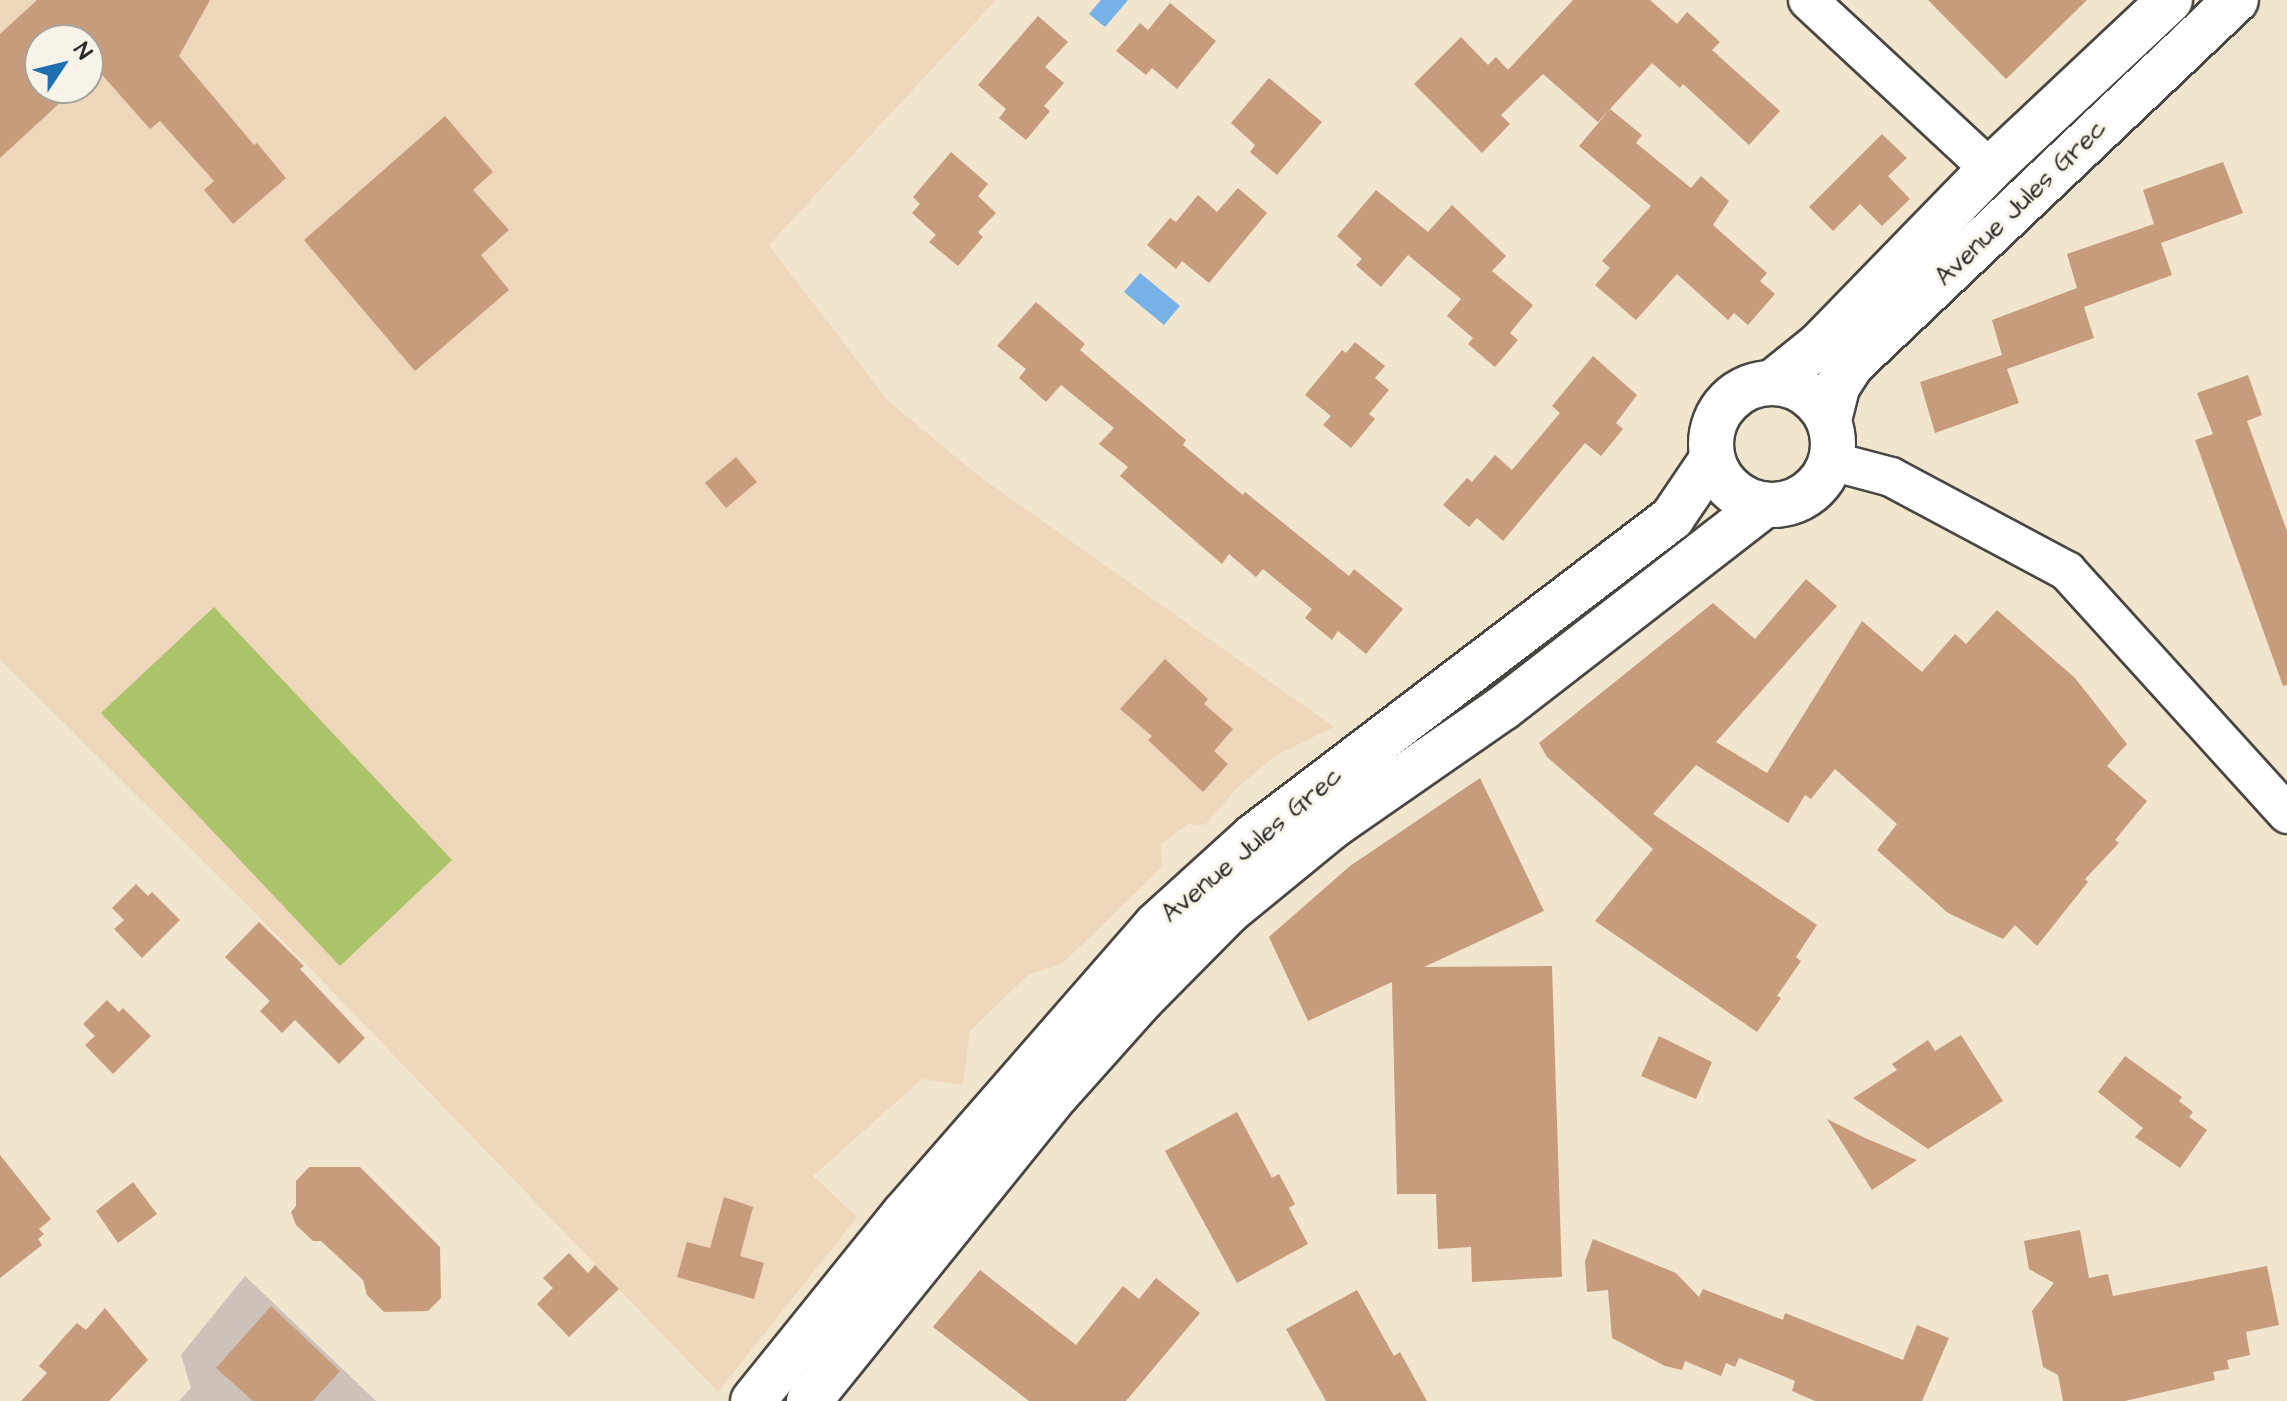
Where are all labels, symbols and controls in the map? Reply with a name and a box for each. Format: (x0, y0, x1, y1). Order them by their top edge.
north arrow (24, 24, 104, 104)
text: N (66, 37, 99, 66)
street label: Avenue Jules Grec (1929, 113, 2113, 293)
street label: Avenue Jules Grec (1155, 760, 1349, 930)

